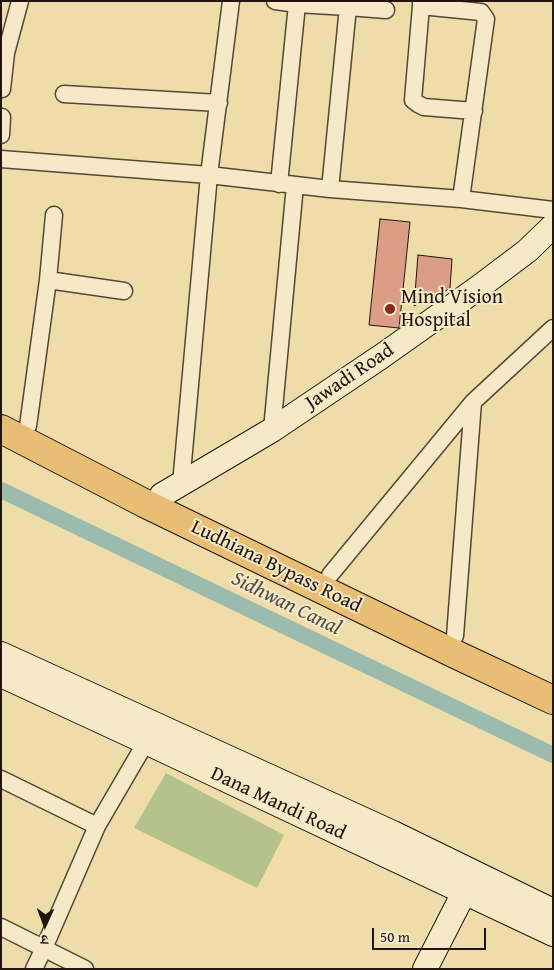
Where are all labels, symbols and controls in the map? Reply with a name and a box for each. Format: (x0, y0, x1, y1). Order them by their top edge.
place label: Mind Vision Hospital (401, 286, 503, 333)
marker: Mind Vision Hospital (383, 302, 397, 316)
street label: Jawadi Road (301, 339, 399, 415)
street label: Ludhiana Bypass Road (187, 515, 365, 619)
water label: Sidhwan Canal (227, 567, 345, 641)
street label: Dana Mandi Road (207, 762, 349, 846)
north arrow (20, 900, 70, 950)
scale bar (374, 918, 488, 950)
text: 50 m (380, 926, 410, 947)
text: उ (41, 930, 48, 950)

